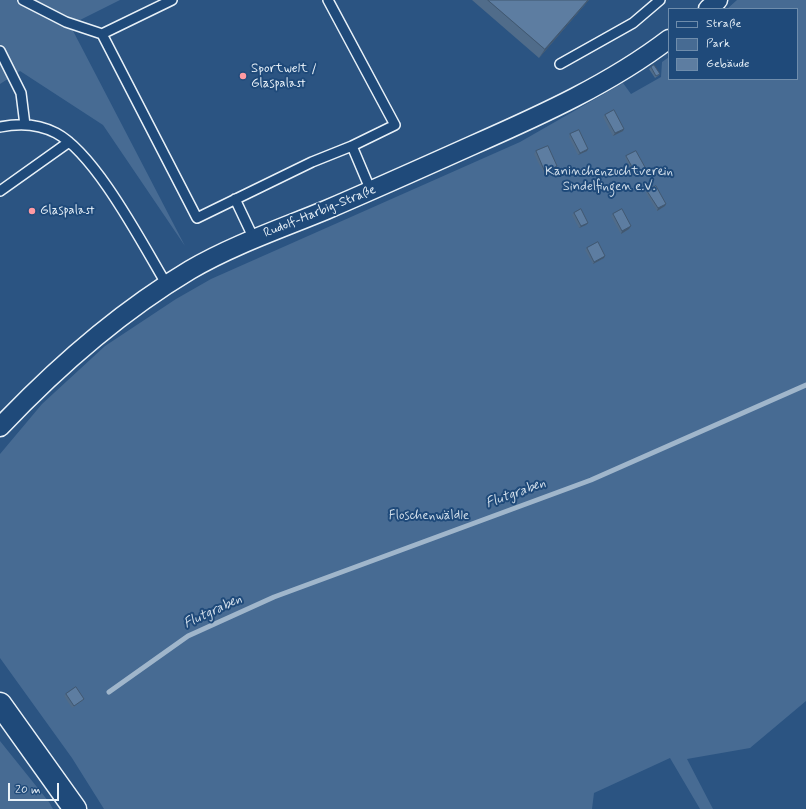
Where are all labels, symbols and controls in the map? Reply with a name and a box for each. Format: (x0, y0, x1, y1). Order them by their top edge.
legend (668, 8, 798, 80)
text: Straße (706, 16, 741, 32)
text: Park (706, 36, 730, 52)
text: Gebäude (706, 56, 749, 72)
place label: Sportwelt / Glaspalast (251, 61, 317, 92)
marker: Sportwelt / Glaspalast (238, 71, 248, 81)
park label: Kaninchenzuchtverein Sindelfingen e.V. (545, 164, 673, 195)
street label: Rudolf-Harbig-Straße (262, 182, 378, 242)
place label: Glaspalast (40, 203, 95, 219)
marker: Glaspalast (27, 206, 37, 216)
water label: Flutgraben (484, 475, 548, 513)
park label: Floschenwäldle (389, 508, 469, 524)
water label: Flutgraben (181, 591, 245, 633)
scale bar (10, 775, 61, 801)
text: 20 m (15, 782, 41, 798)

